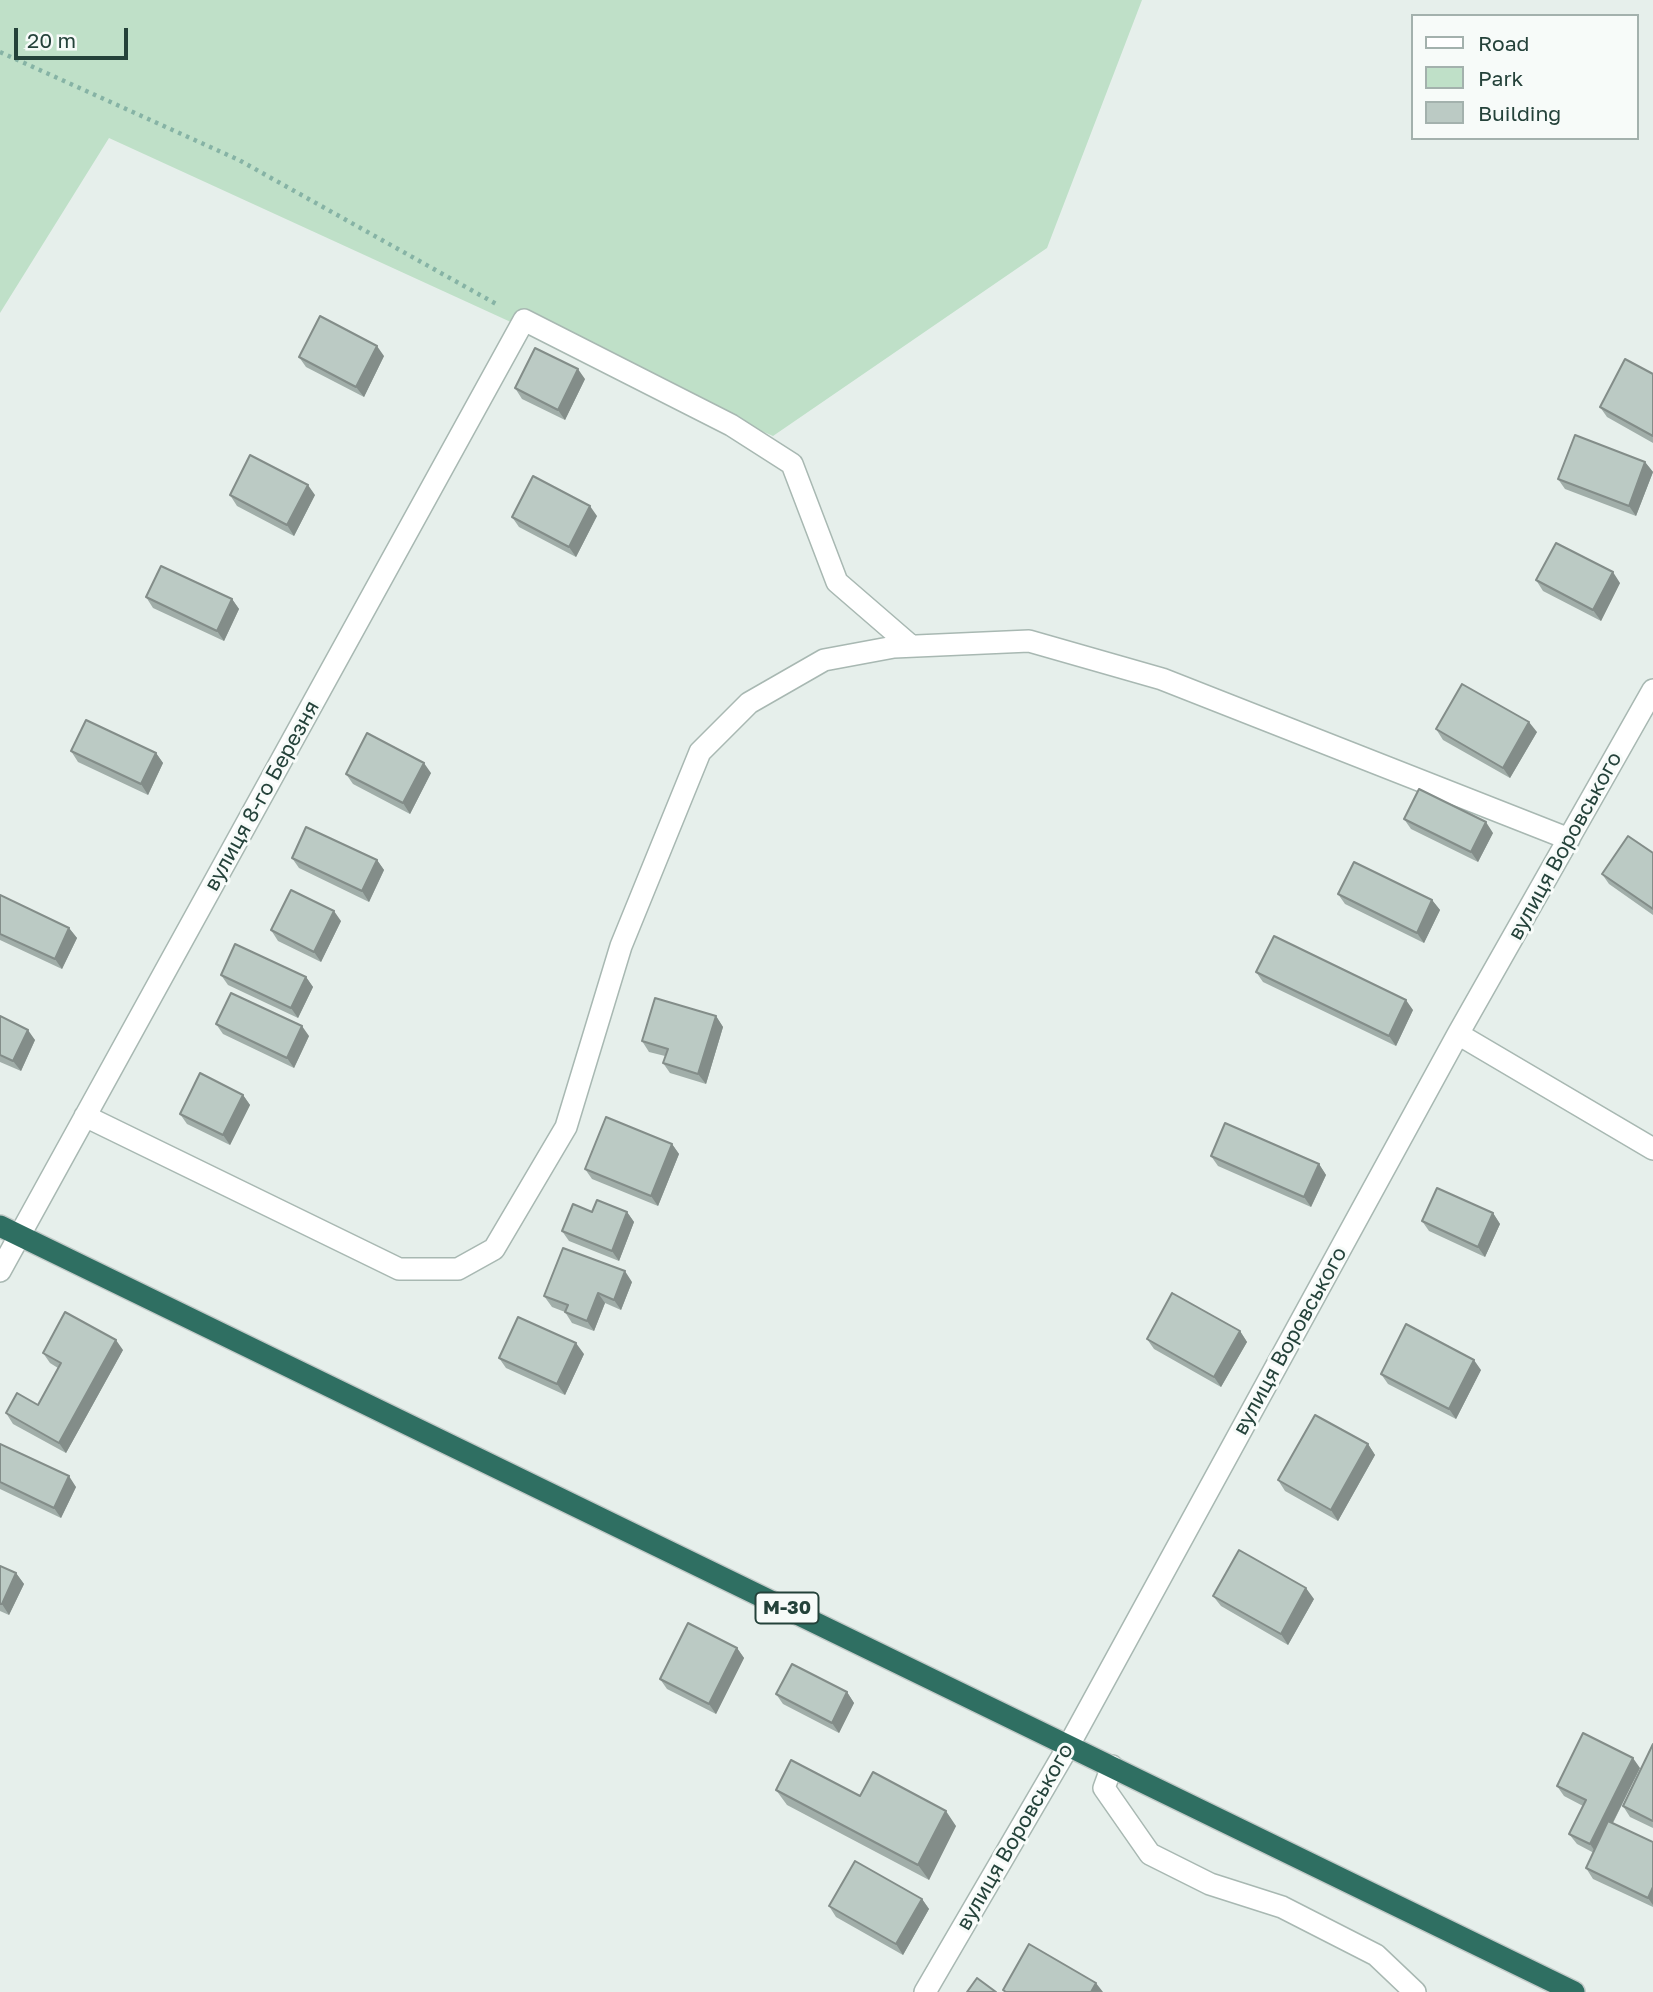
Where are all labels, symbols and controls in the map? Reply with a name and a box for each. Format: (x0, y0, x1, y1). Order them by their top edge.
scale bar (18, 14, 131, 58)
legend (1412, 14, 1639, 140)
text: 20 m (27, 27, 76, 53)
text: Road (1478, 30, 1529, 56)
text: Park (1478, 65, 1523, 91)
text: Building (1478, 100, 1561, 126)
street label: вулиця 8-го Березня (199, 697, 325, 895)
street label: вулиця Воровського (1503, 748, 1627, 944)
street label: вулиця Воровського (1228, 1243, 1352, 1439)
road number: М-30 (756, 1592, 818, 1624)
street label: вулиця Воровського (951, 1739, 1079, 1935)

